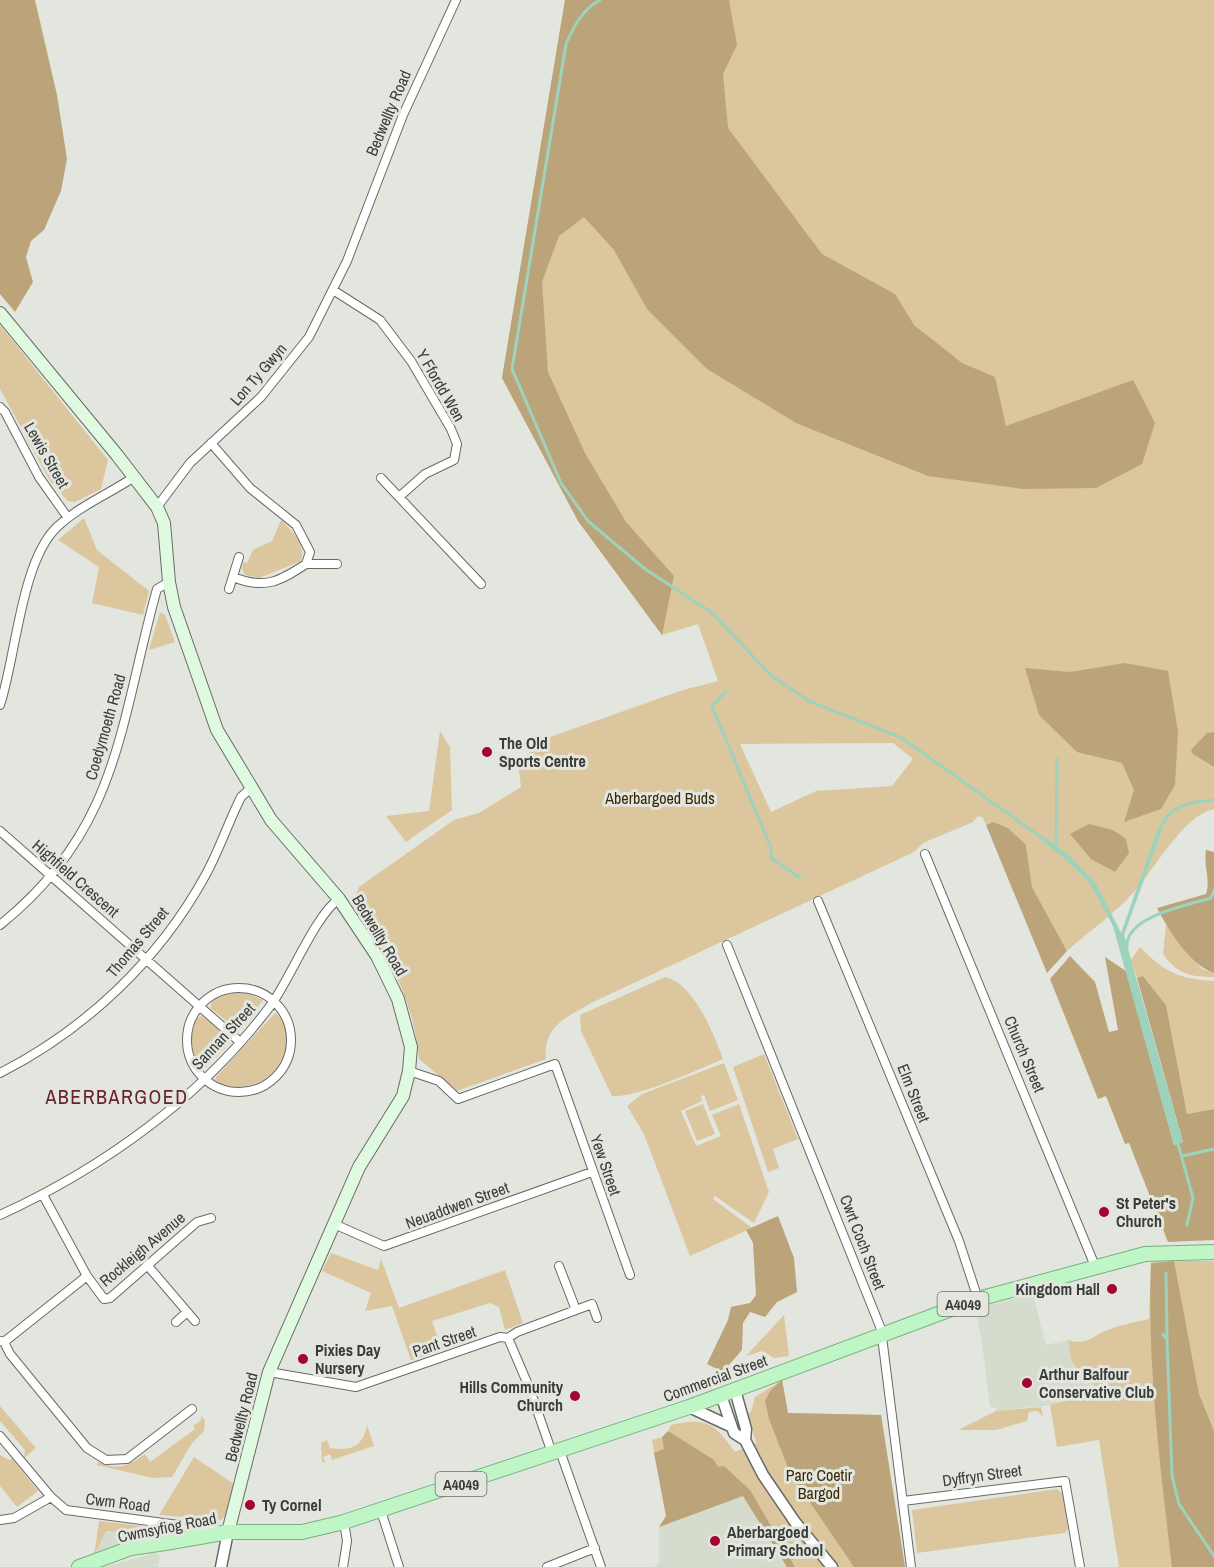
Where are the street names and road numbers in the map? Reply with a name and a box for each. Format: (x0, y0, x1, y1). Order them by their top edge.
street label: Bedwellty Road (360, 67, 416, 159)
street label: Lon Ty Gwyn (225, 338, 291, 410)
street label: Y Ffordd Wen (411, 345, 471, 425)
street label: Lewis Street (19, 418, 75, 492)
street label: Coedymoeth Road (79, 671, 131, 783)
street label: Highfield Crescent (28, 834, 124, 922)
street label: Bedwellty Road (347, 890, 413, 980)
street label: Thomas Street (101, 902, 173, 982)
street label: Sannan Street (186, 998, 260, 1074)
street label: Church Street (999, 1012, 1051, 1096)
street label: Elm Street (892, 1060, 936, 1126)
street label: Yew Street (585, 1132, 627, 1199)
street label: Neuaddwen Street (402, 1176, 512, 1234)
street label: Cwrt Coch Street (835, 1191, 891, 1293)
street label: Rockleigh Avenue (95, 1207, 189, 1291)
road number: A4049 (938, 1292, 988, 1316)
street label: Pant Street (409, 1320, 479, 1362)
street label: Commercial Street (660, 1349, 770, 1407)
street label: Bedwellty Road (219, 1370, 263, 1464)
street label: Dyffryn Street (941, 1458, 1023, 1491)
road number: A4049 (436, 1472, 486, 1496)
street label: Cwm Road (84, 1487, 152, 1517)
street label: Cwmsyfiog Road (116, 1507, 218, 1547)

